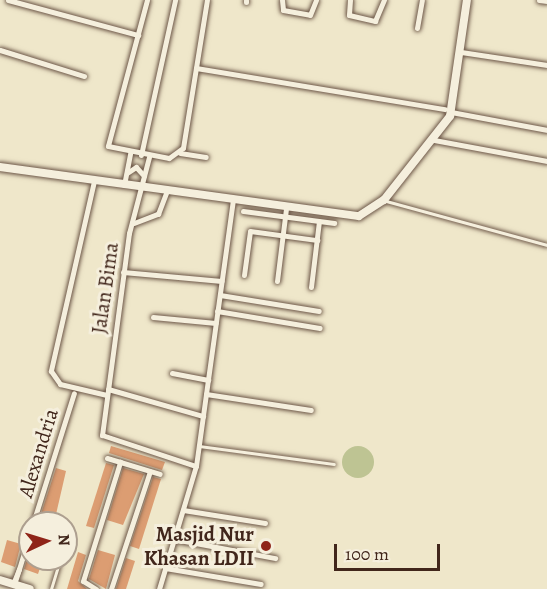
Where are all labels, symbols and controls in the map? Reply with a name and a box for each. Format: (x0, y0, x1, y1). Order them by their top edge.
street label: Jalan Bima (86, 241, 124, 335)
street label: Alexandria (13, 405, 63, 501)
north arrow (18, 511, 78, 571)
place label: Masjid Nur Khasan LDII (144, 521, 254, 571)
scale bar (337, 532, 444, 570)
text: N (53, 533, 75, 546)
marker: Masjid Nur Khasan LDII (259, 539, 273, 553)
text: 100 m (345, 542, 389, 566)

